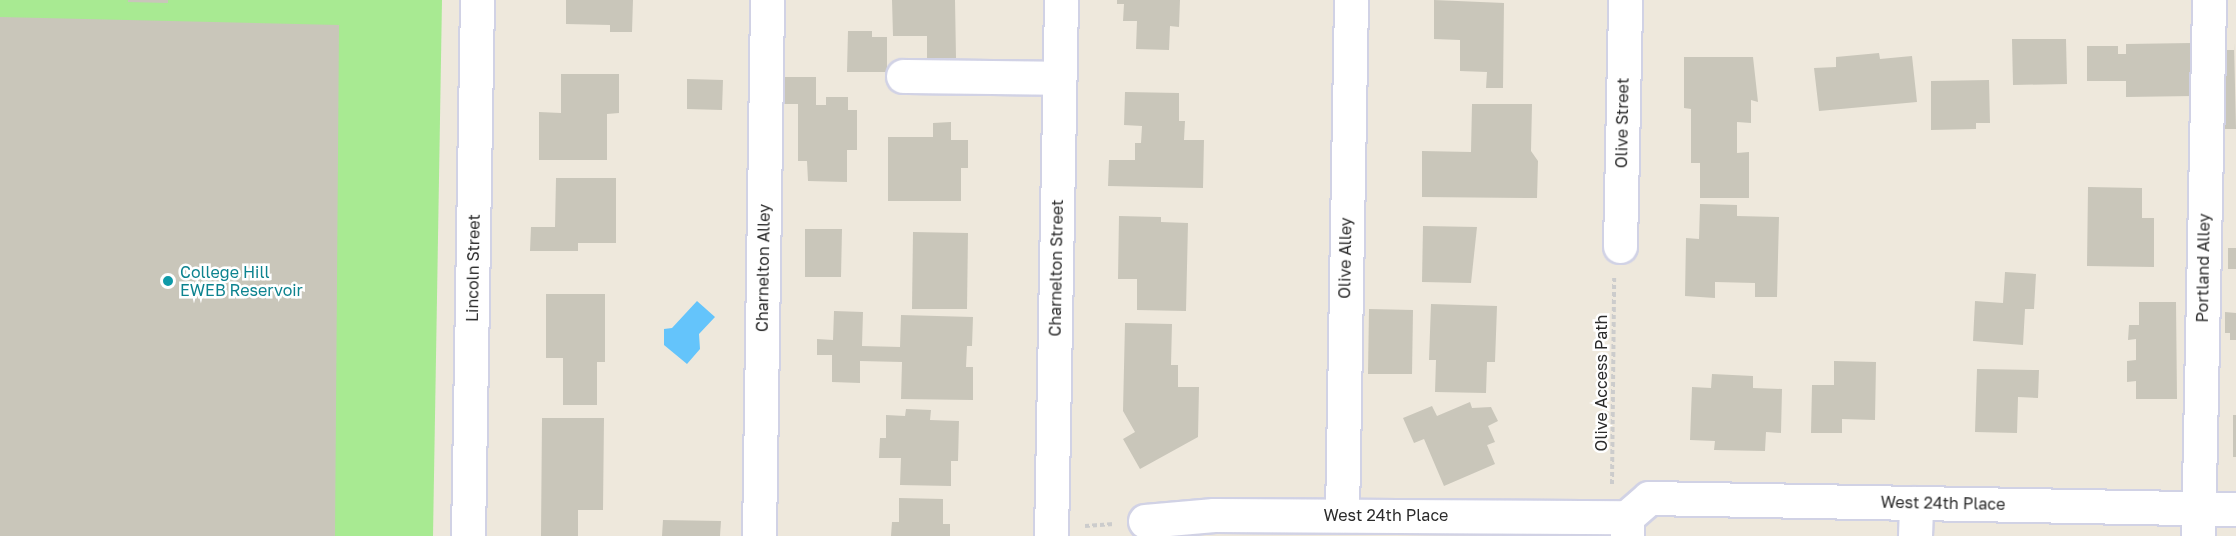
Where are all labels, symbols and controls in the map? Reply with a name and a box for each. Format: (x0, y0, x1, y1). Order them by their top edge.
street label: Olive Street (1612, 78, 1632, 168)
street label: Charnelton Street (1045, 199, 1067, 337)
street label: Charnelton Alley (752, 204, 774, 332)
street label: Portland Alley (2192, 213, 2214, 323)
street label: Lincoln Street (462, 214, 484, 322)
street label: Olive Alley (1335, 217, 1355, 299)
place label: College Hill EWEB Reservoir (180, 262, 303, 300)
marker: College Hill EWEB Reservoir (161, 274, 175, 288)
street label: Olive Access Path (1591, 315, 1611, 451)
street label: West 24th Place (1880, 492, 2006, 514)
street label: West 24th Place (1324, 505, 1448, 525)

